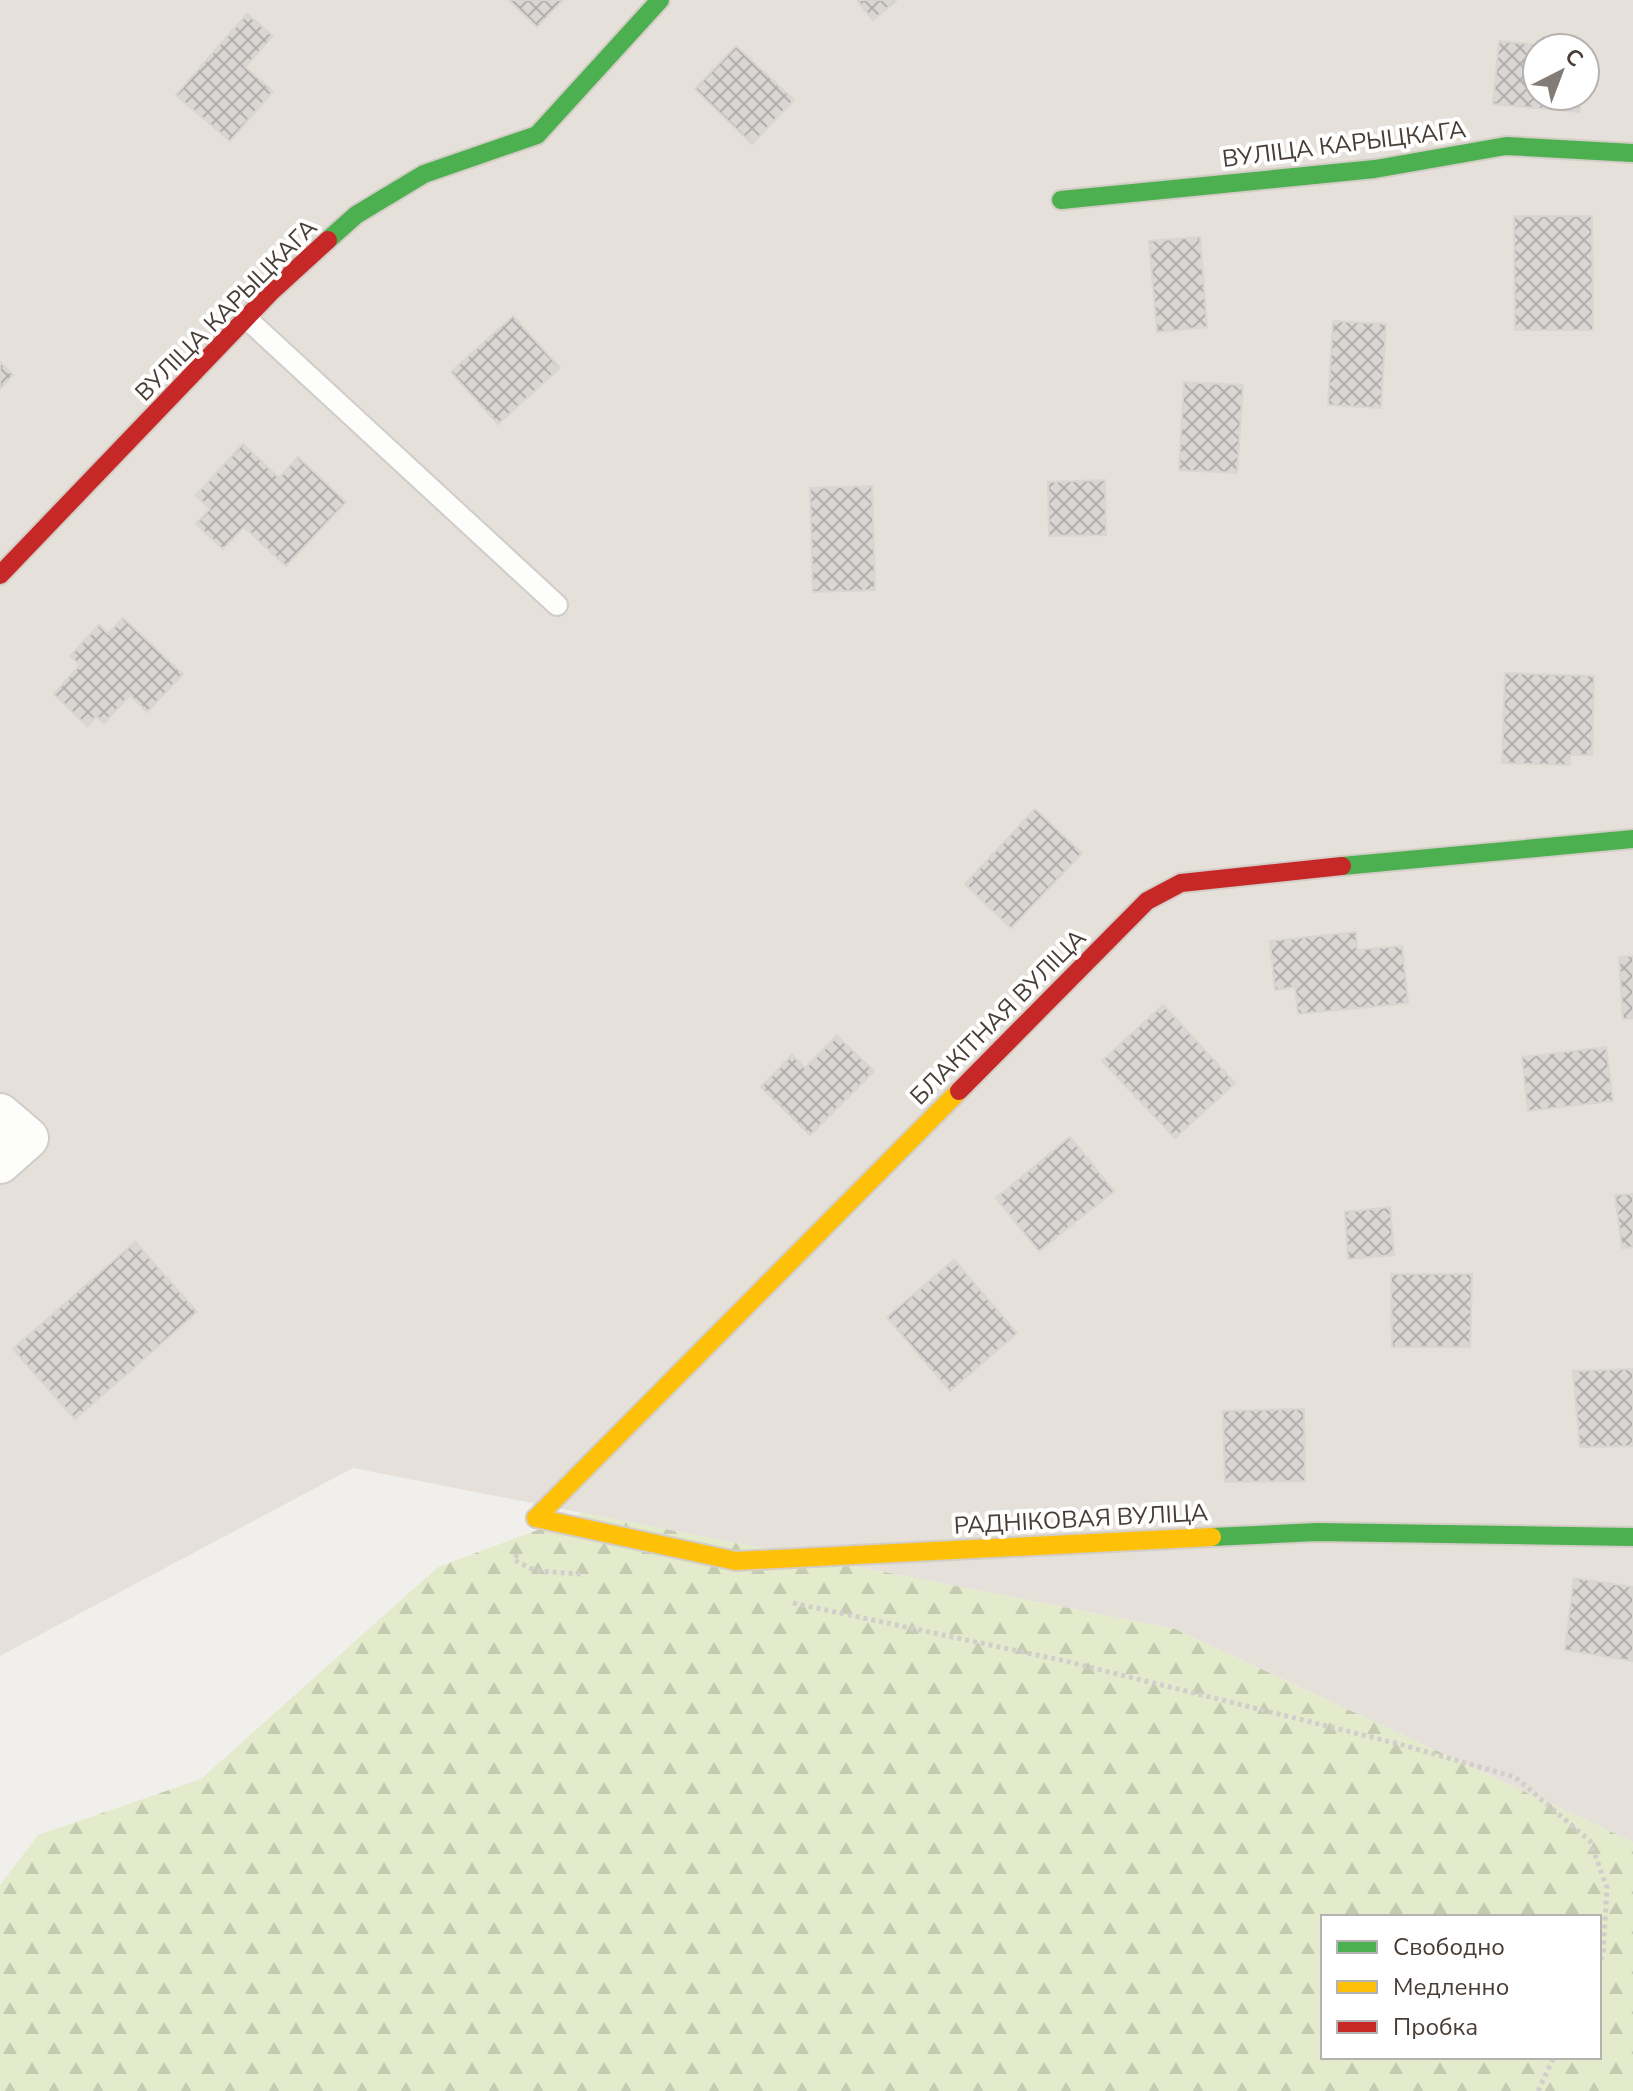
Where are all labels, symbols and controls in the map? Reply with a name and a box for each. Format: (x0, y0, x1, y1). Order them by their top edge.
north arrow (1521, 32, 1601, 112)
text: С (1558, 42, 1589, 74)
street label: ВУЛІЦА КАРЫЦКАГА (1220, 113, 1468, 175)
street label: ВУЛІЦА КАРЫЦКАГА (128, 212, 324, 408)
street label: БЛАКІТНАЯ ВУЛІЦА (903, 922, 1093, 1112)
street label: РАДНІКОВАЯ ВУЛІЦА (953, 1496, 1210, 1542)
legend (1321, 1915, 1601, 2059)
text: Свободно (1393, 1931, 1505, 1963)
text: Медленно (1393, 1971, 1509, 2003)
text: Пробка (1393, 2011, 1478, 2043)

